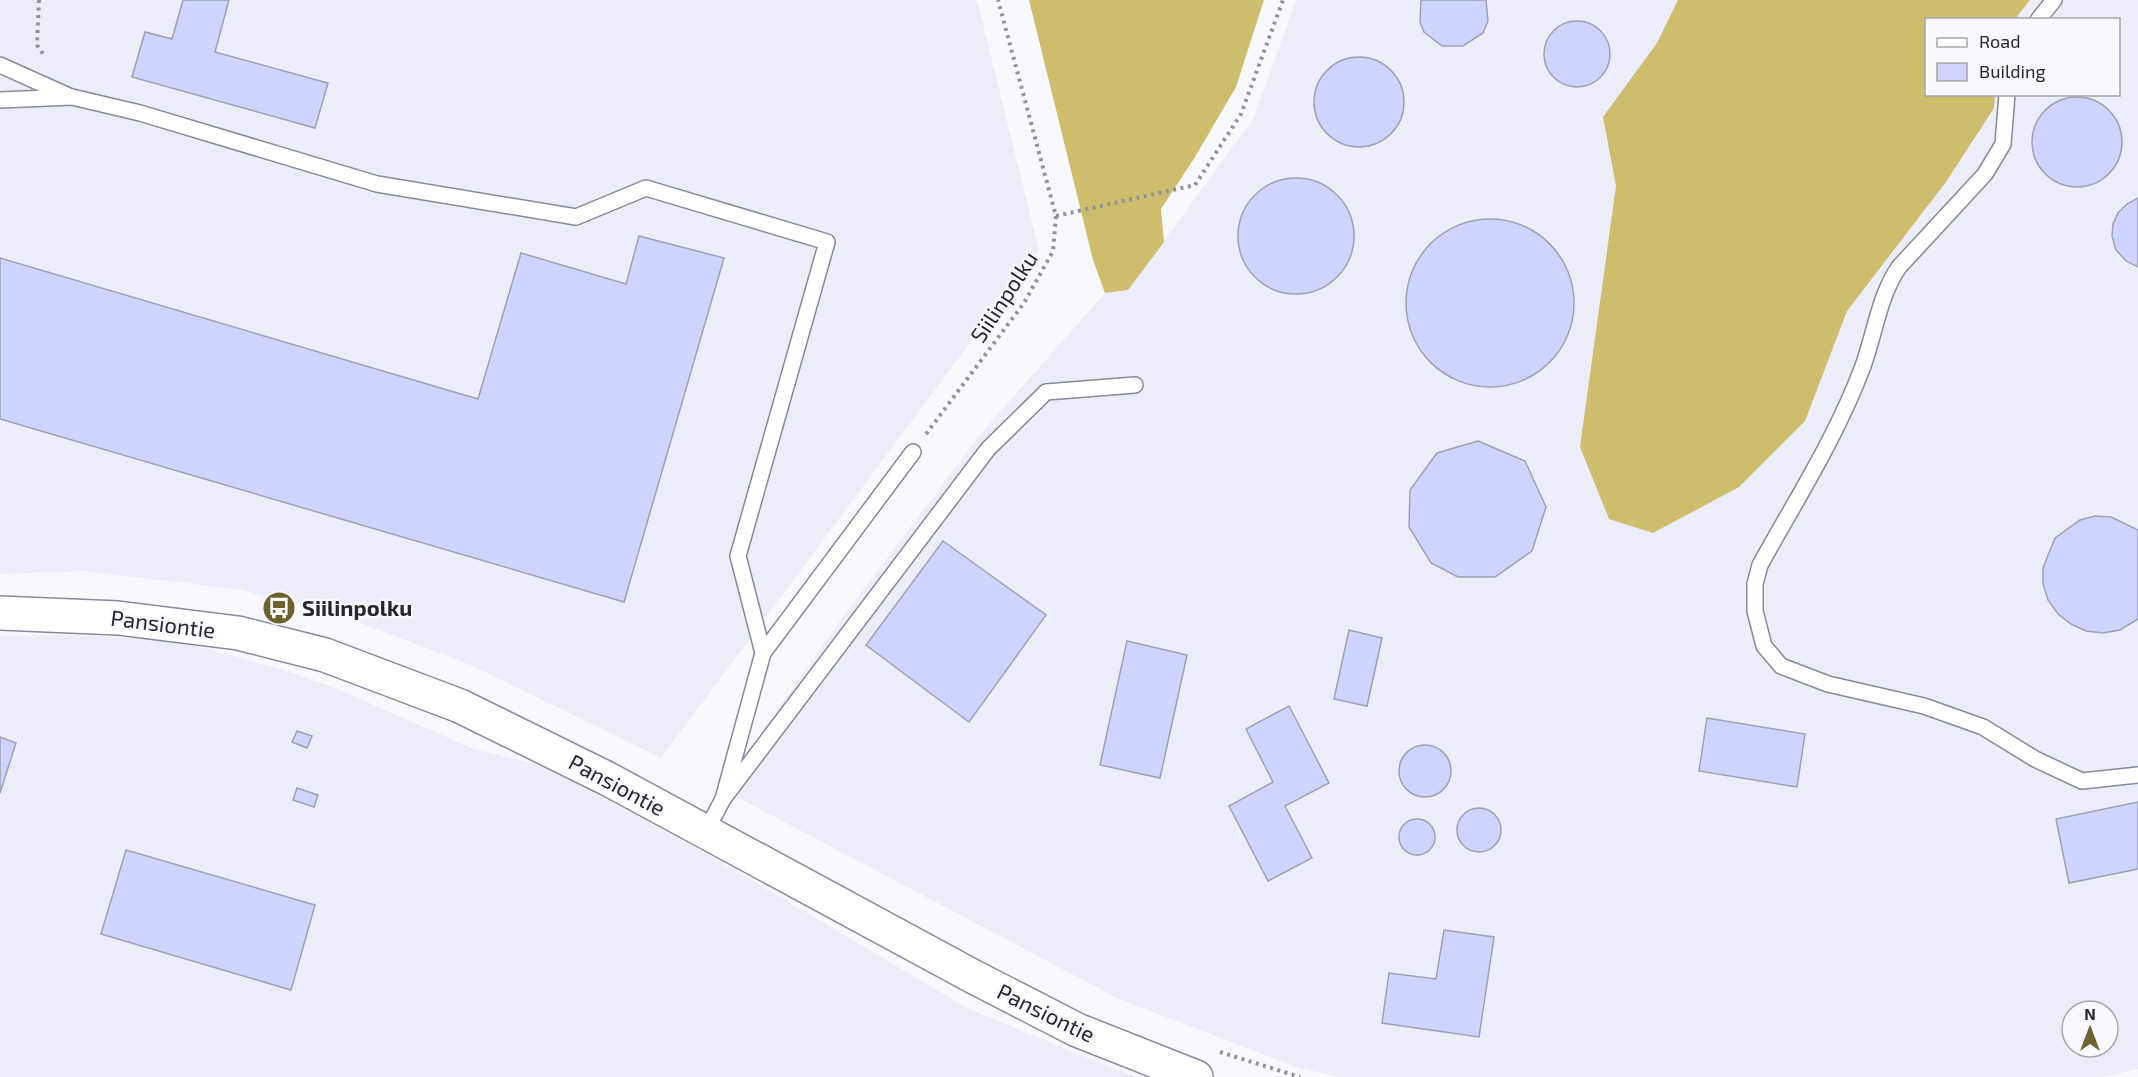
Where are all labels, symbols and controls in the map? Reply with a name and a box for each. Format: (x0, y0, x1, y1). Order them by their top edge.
legend (1925, 18, 2120, 96)
text: Road (1979, 30, 2020, 52)
text: Building (1979, 60, 2046, 82)
street label: Siilinpolku (964, 246, 1042, 347)
bus stop icon: Siilinpolku (261, 590, 297, 626)
place label: Siilinpolku (302, 594, 412, 620)
street label: Pansiontie (109, 604, 217, 642)
street label: Pansiontie (565, 748, 670, 820)
street label: Pansiontie (993, 977, 1099, 1047)
north arrow (2060, 999, 2120, 1059)
text: N (2084, 1004, 2096, 1023)

